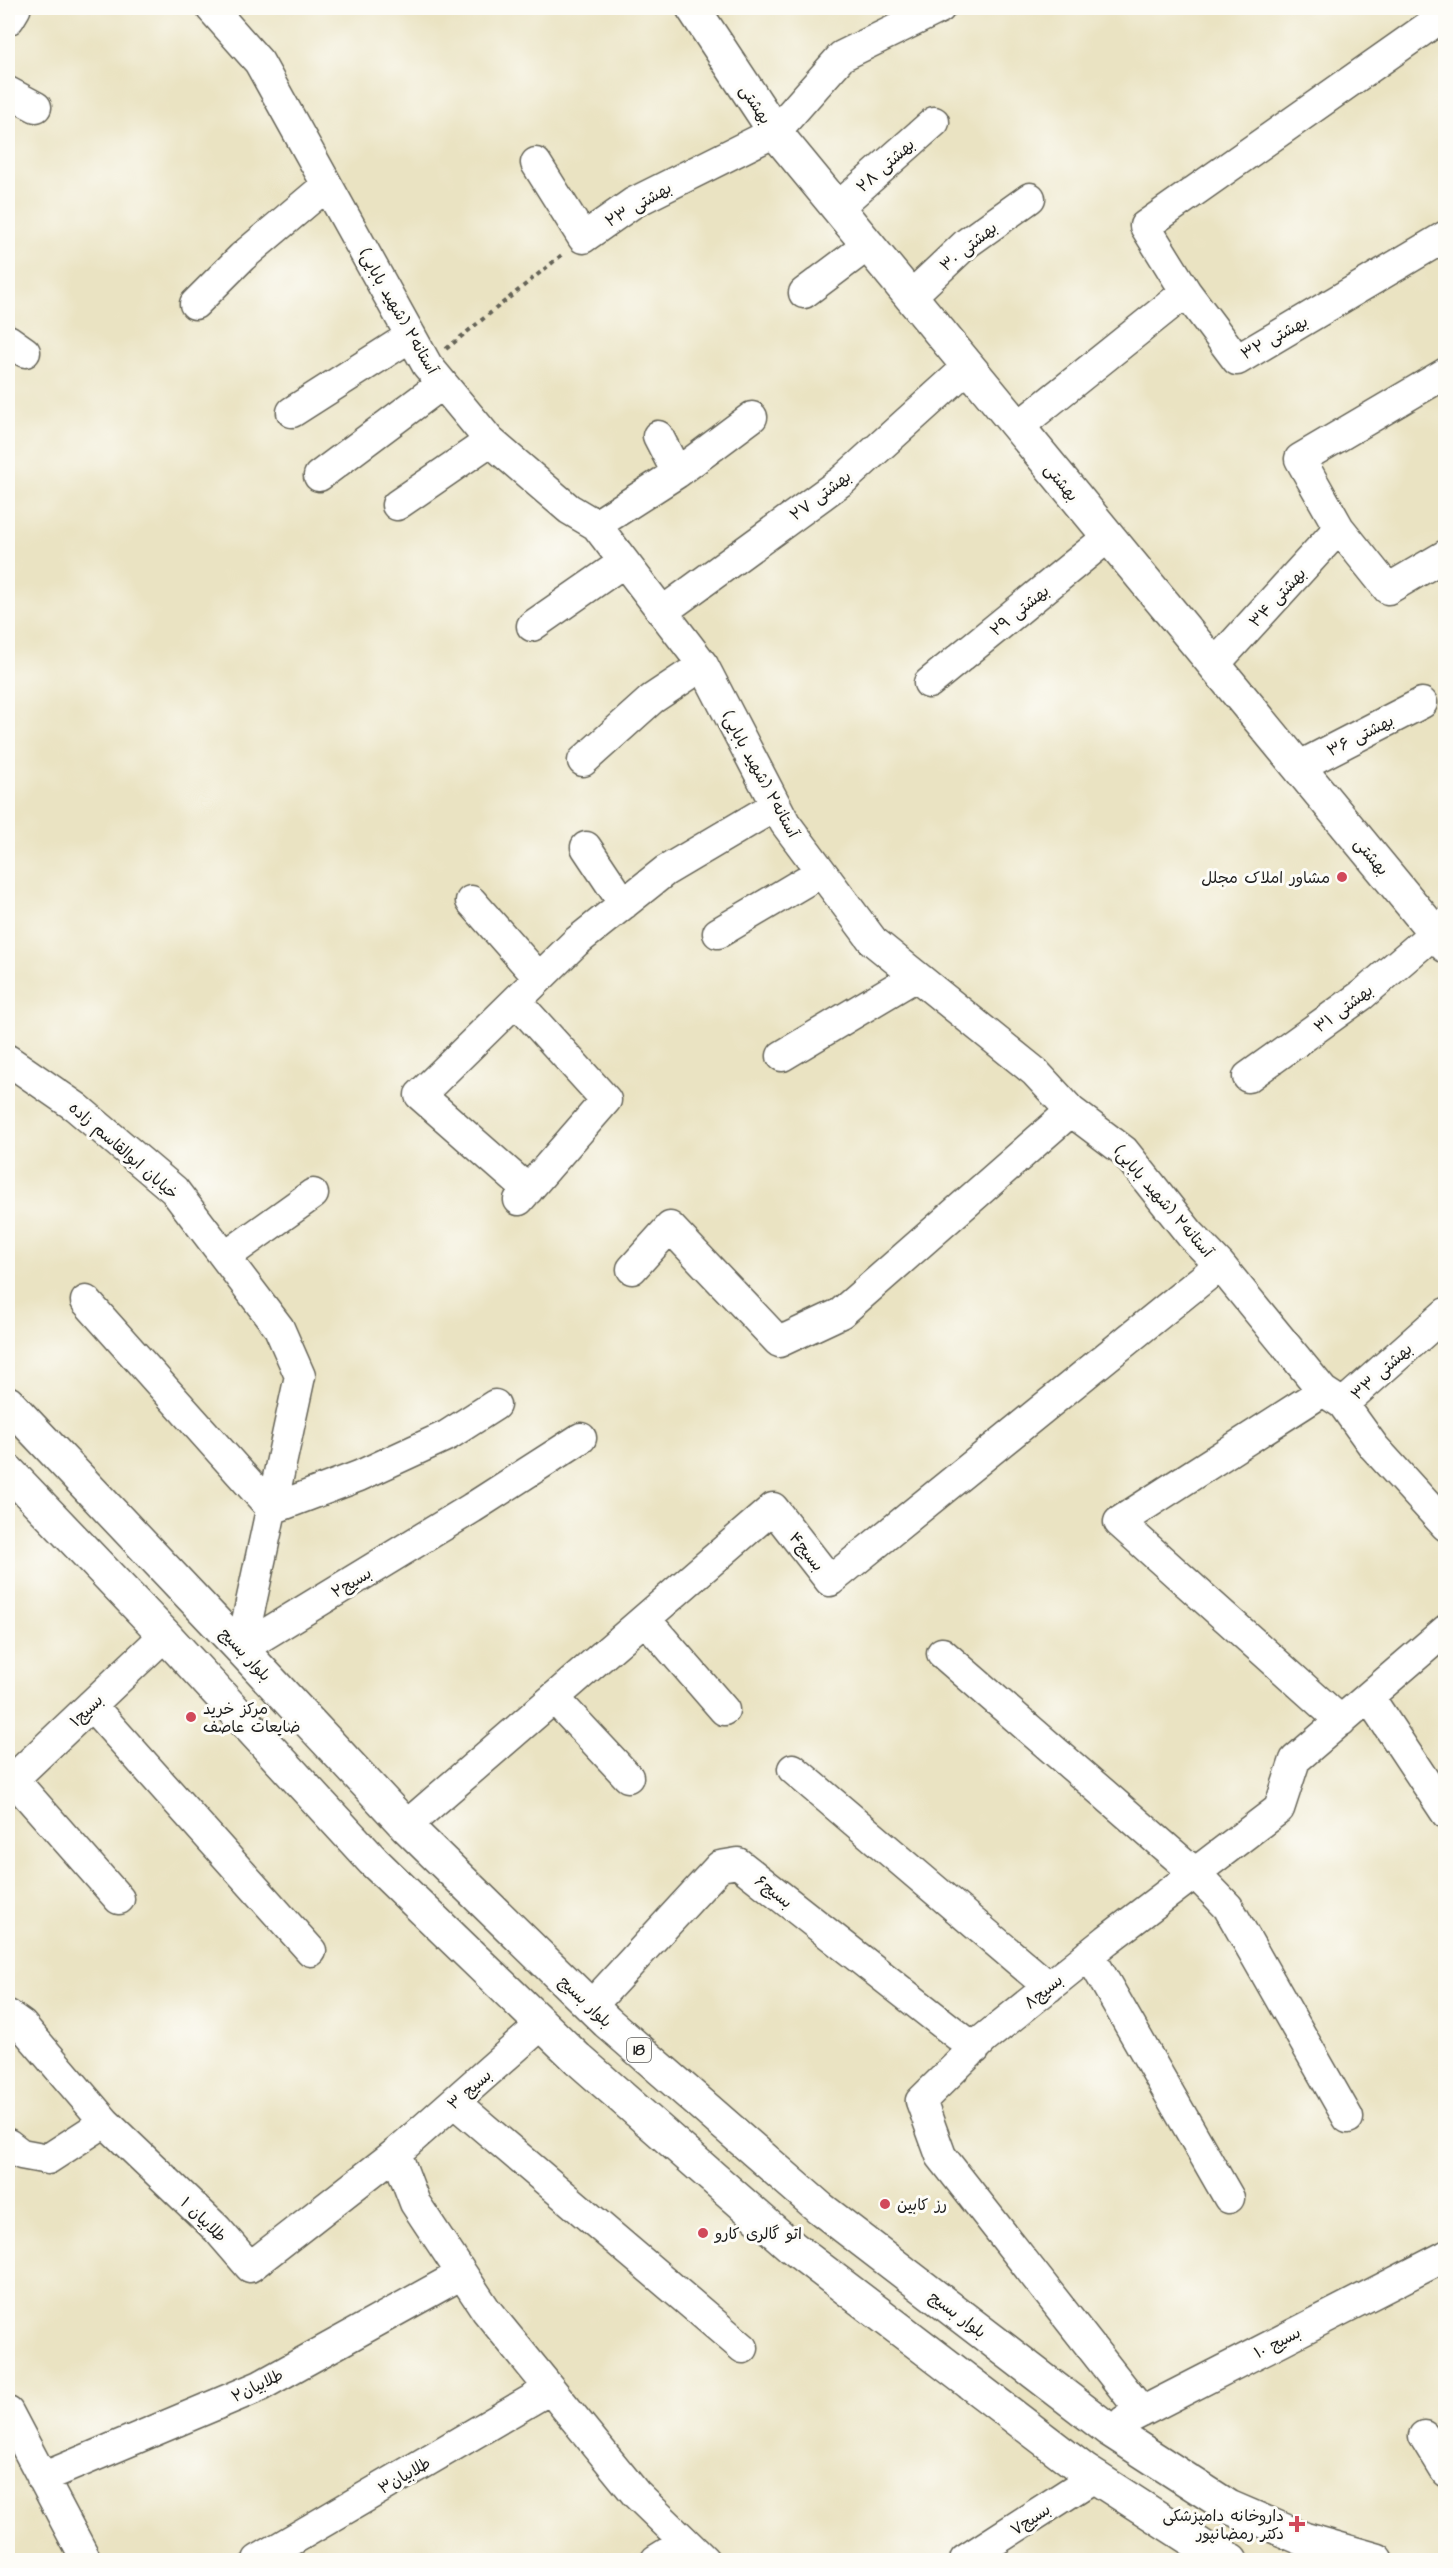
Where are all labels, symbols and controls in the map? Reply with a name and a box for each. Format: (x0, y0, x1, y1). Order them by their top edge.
street label: بهشتی (734, 81, 776, 129)
street label: بهشتی ۲۸ (852, 134, 920, 198)
street label: بهشتی ۲۳ (601, 177, 676, 233)
street label: بهشتی ۳۰ (935, 217, 1002, 277)
street label: آستانه۲ (شهید بابایی) (353, 245, 444, 379)
street label: بهشتی ۳۲ (1237, 310, 1312, 365)
street label: بهشتی (1039, 459, 1083, 506)
street label: بهشتی ۲۷ (785, 465, 856, 526)
street label: بهشتی ۳۴ (1244, 563, 1311, 632)
street label: بهشتی ۲۹ (985, 580, 1054, 641)
street label: آستانه۲ (شهید بابایی) (716, 707, 805, 843)
street label: بهشتی ۳۶ (1323, 710, 1398, 762)
street label: بهشتی (1349, 833, 1393, 880)
place label: مشاور املاک مجلل (1201, 867, 1330, 889)
marker: مشاور املاک مجلل (1335, 870, 1349, 884)
street label: بهشتی ۳۱ (1310, 979, 1378, 1038)
street label: خیابان ابوالقاسم زاده (63, 1097, 183, 1205)
street label: آستانه۲ (شهید بابایی) (1109, 1141, 1219, 1263)
street label: بهشتی ۳۳ (1346, 1338, 1417, 1405)
street label: بسیج۴ (784, 1527, 829, 1576)
street label: بسیج۲ (327, 1562, 376, 1603)
street label: بلوار بسیج (215, 1623, 276, 1686)
street label: بسیج۱ (65, 1689, 108, 1732)
place label: مرکز خرید ضایعات عاصف (203, 1698, 300, 1738)
marker: مرکز خرید ضایعات عاصف (184, 1710, 198, 1724)
street label: بسیج۶ (750, 1870, 797, 1913)
street label: بسیج۸ (1020, 1969, 1068, 2014)
street label: بلوار بسیج (554, 1971, 617, 2033)
road number: 18 (627, 2038, 651, 2062)
street label: بسیج ۳ (443, 2064, 497, 2115)
street label: طلابیان ۱ (175, 2192, 231, 2247)
place label: رز کابین (897, 2194, 947, 2216)
marker: رز کابین (878, 2197, 892, 2211)
place label: اتو گالری کارو (713, 2223, 802, 2245)
marker: اتو گالری کارو (696, 2226, 710, 2240)
street label: بلوار بسیج (924, 2286, 990, 2343)
street label: بسیج ۱۰ (1250, 2322, 1305, 2364)
street label: طلابیان۲ (228, 2364, 287, 2408)
street label: طلابیان۳ (374, 2452, 435, 2500)
street label: بسیج۷ (1006, 2499, 1055, 2541)
place label: داروخانه دامپزشکی دکتر رمضانپور (1163, 2505, 1284, 2545)
marker: داروخانه دامپزشکی دکتر رمضانپور (1288, 2515, 1306, 2533)

